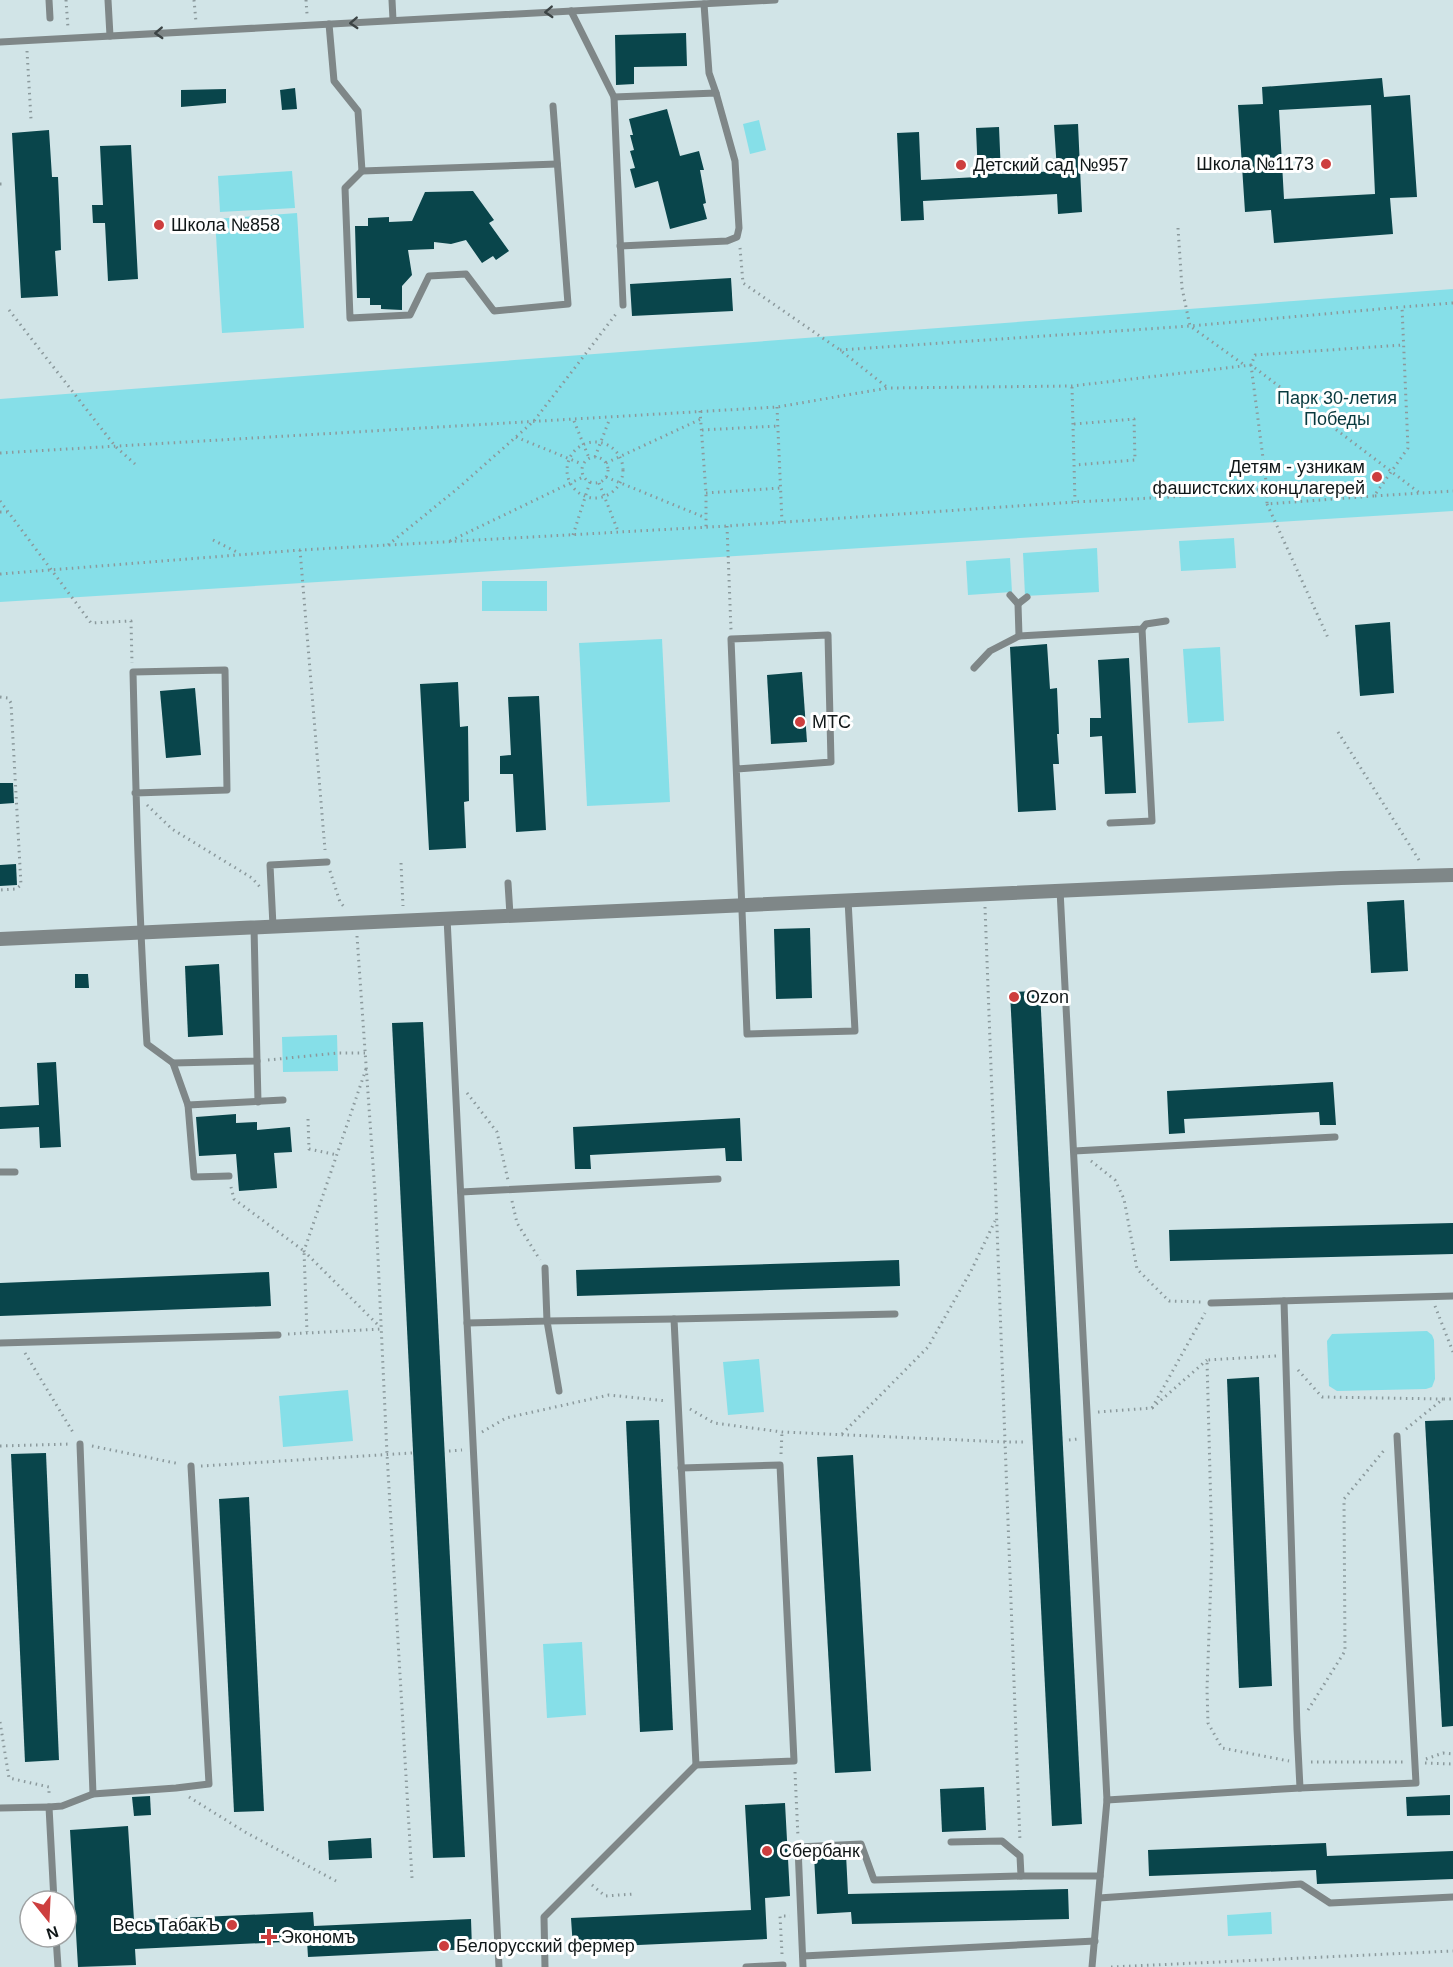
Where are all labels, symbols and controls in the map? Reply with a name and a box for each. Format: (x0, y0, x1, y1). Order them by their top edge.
one-way arrow (544, 6, 553, 19)
one-way arrow (350, 16, 359, 29)
one-way arrow (155, 26, 164, 39)
place label: Школа №1173 (1196, 154, 1314, 174)
place label: Детский сад №957 (973, 155, 1129, 175)
marker: Школа №1173 (1319, 157, 1333, 171)
marker: Детский сад №957 (954, 158, 968, 172)
place label: Школа №858 (171, 215, 280, 235)
marker: Школа №858 (152, 218, 166, 232)
park label: Парк 30-летия Победы (1277, 388, 1397, 429)
place label: Детям - узникам фашистских концлагерей (1153, 457, 1365, 498)
marker: Детям - узникам фашистских концлагерей (1370, 470, 1384, 484)
place label: МТС (812, 712, 851, 732)
marker: МТС (793, 715, 807, 729)
place label: Ozon (1026, 987, 1069, 1007)
marker: Ozon (1007, 990, 1021, 1004)
place label: Сбербанк (779, 1841, 860, 1861)
marker: Сбербанк (760, 1844, 774, 1858)
north arrow (18, 1889, 78, 1949)
place label: Весь ТабакЪ (112, 1915, 220, 1935)
marker: Весь ТабакЪ (225, 1918, 239, 1932)
text: N (44, 1923, 61, 1943)
place label: Экономъ (281, 1927, 356, 1947)
marker: Экономъ (262, 1930, 276, 1944)
place label: Белорусский фермер (456, 1936, 635, 1956)
marker: Белорусский фермер (437, 1939, 451, 1953)

